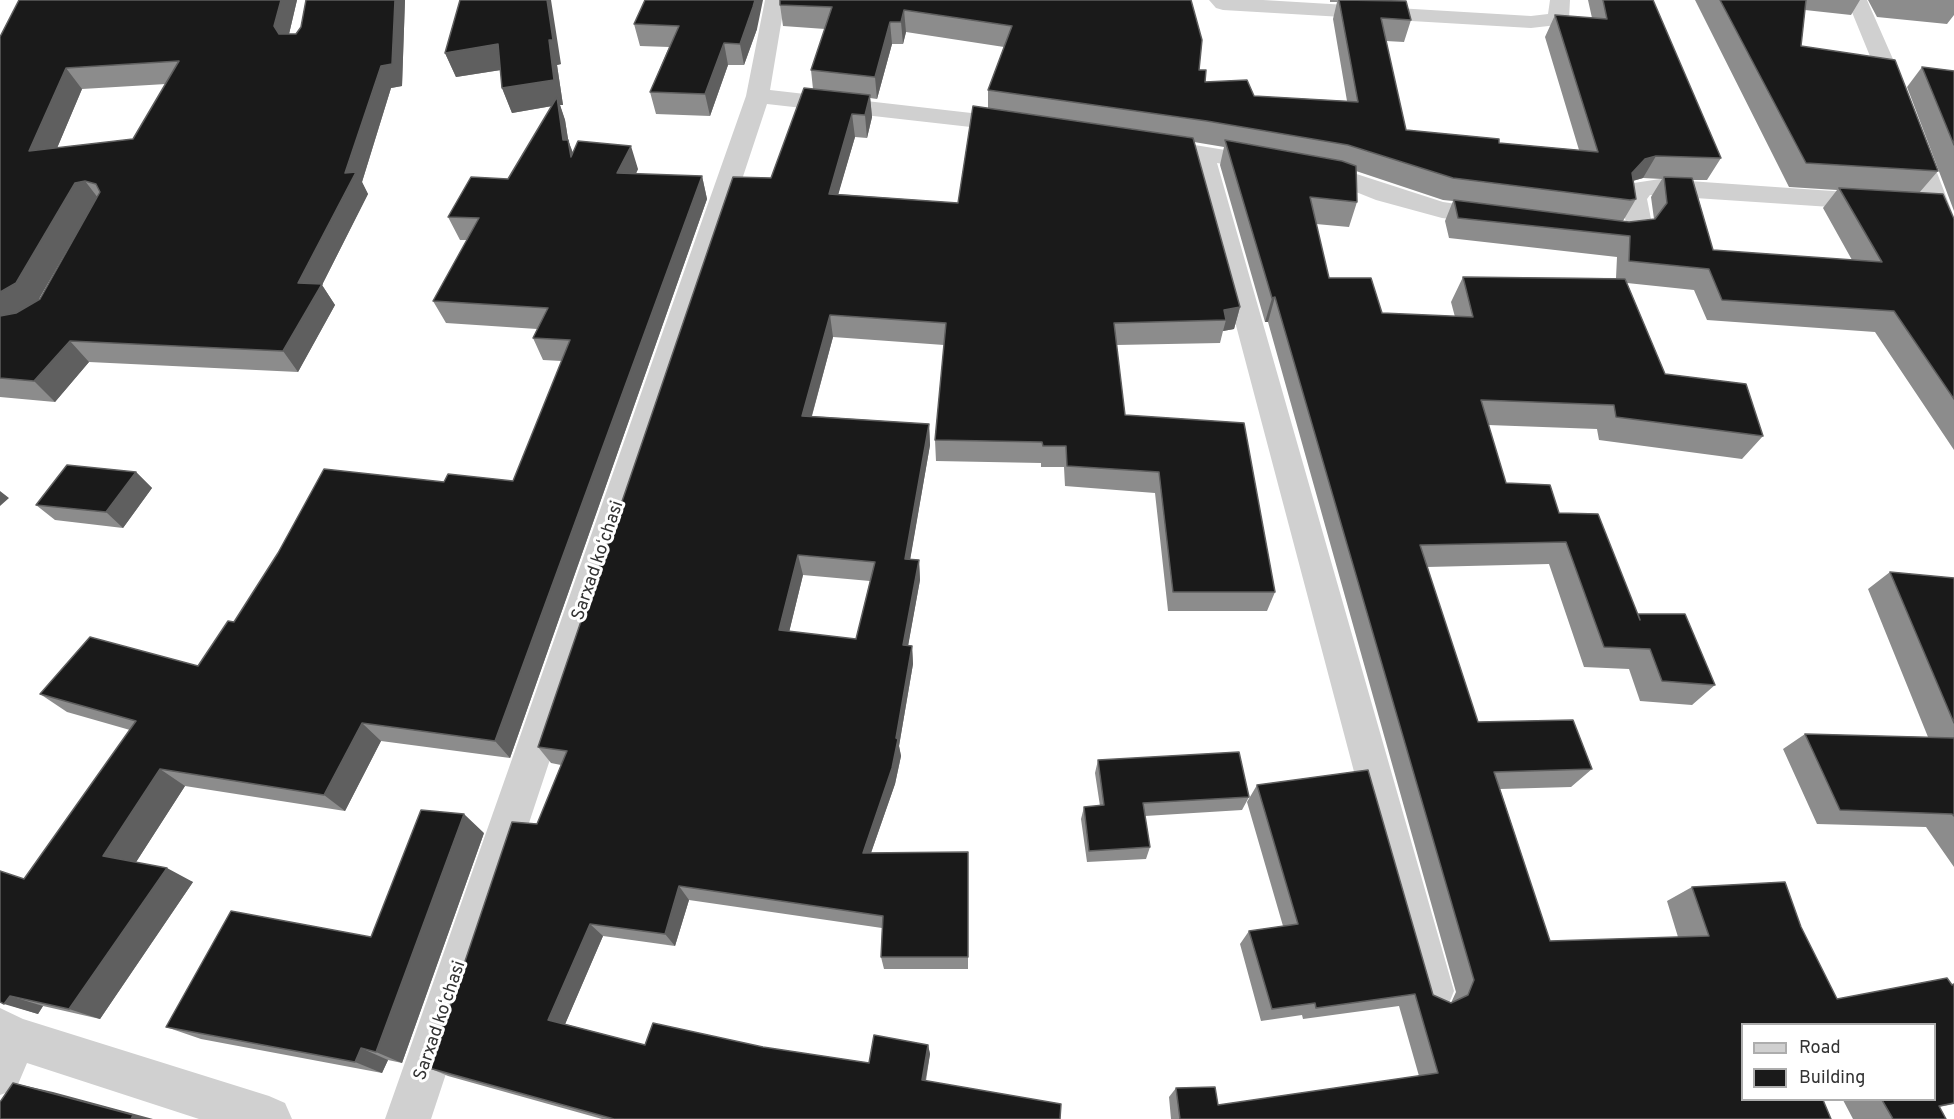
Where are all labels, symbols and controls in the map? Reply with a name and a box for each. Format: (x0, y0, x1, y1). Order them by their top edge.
street label: Sarxad koʻchasi (568, 498, 630, 624)
street label: Sarxad koʻchasi (410, 958, 472, 1084)
legend (1741, 1023, 1936, 1101)
text: Road (1799, 1037, 1841, 1060)
text: Building (1799, 1067, 1865, 1090)

